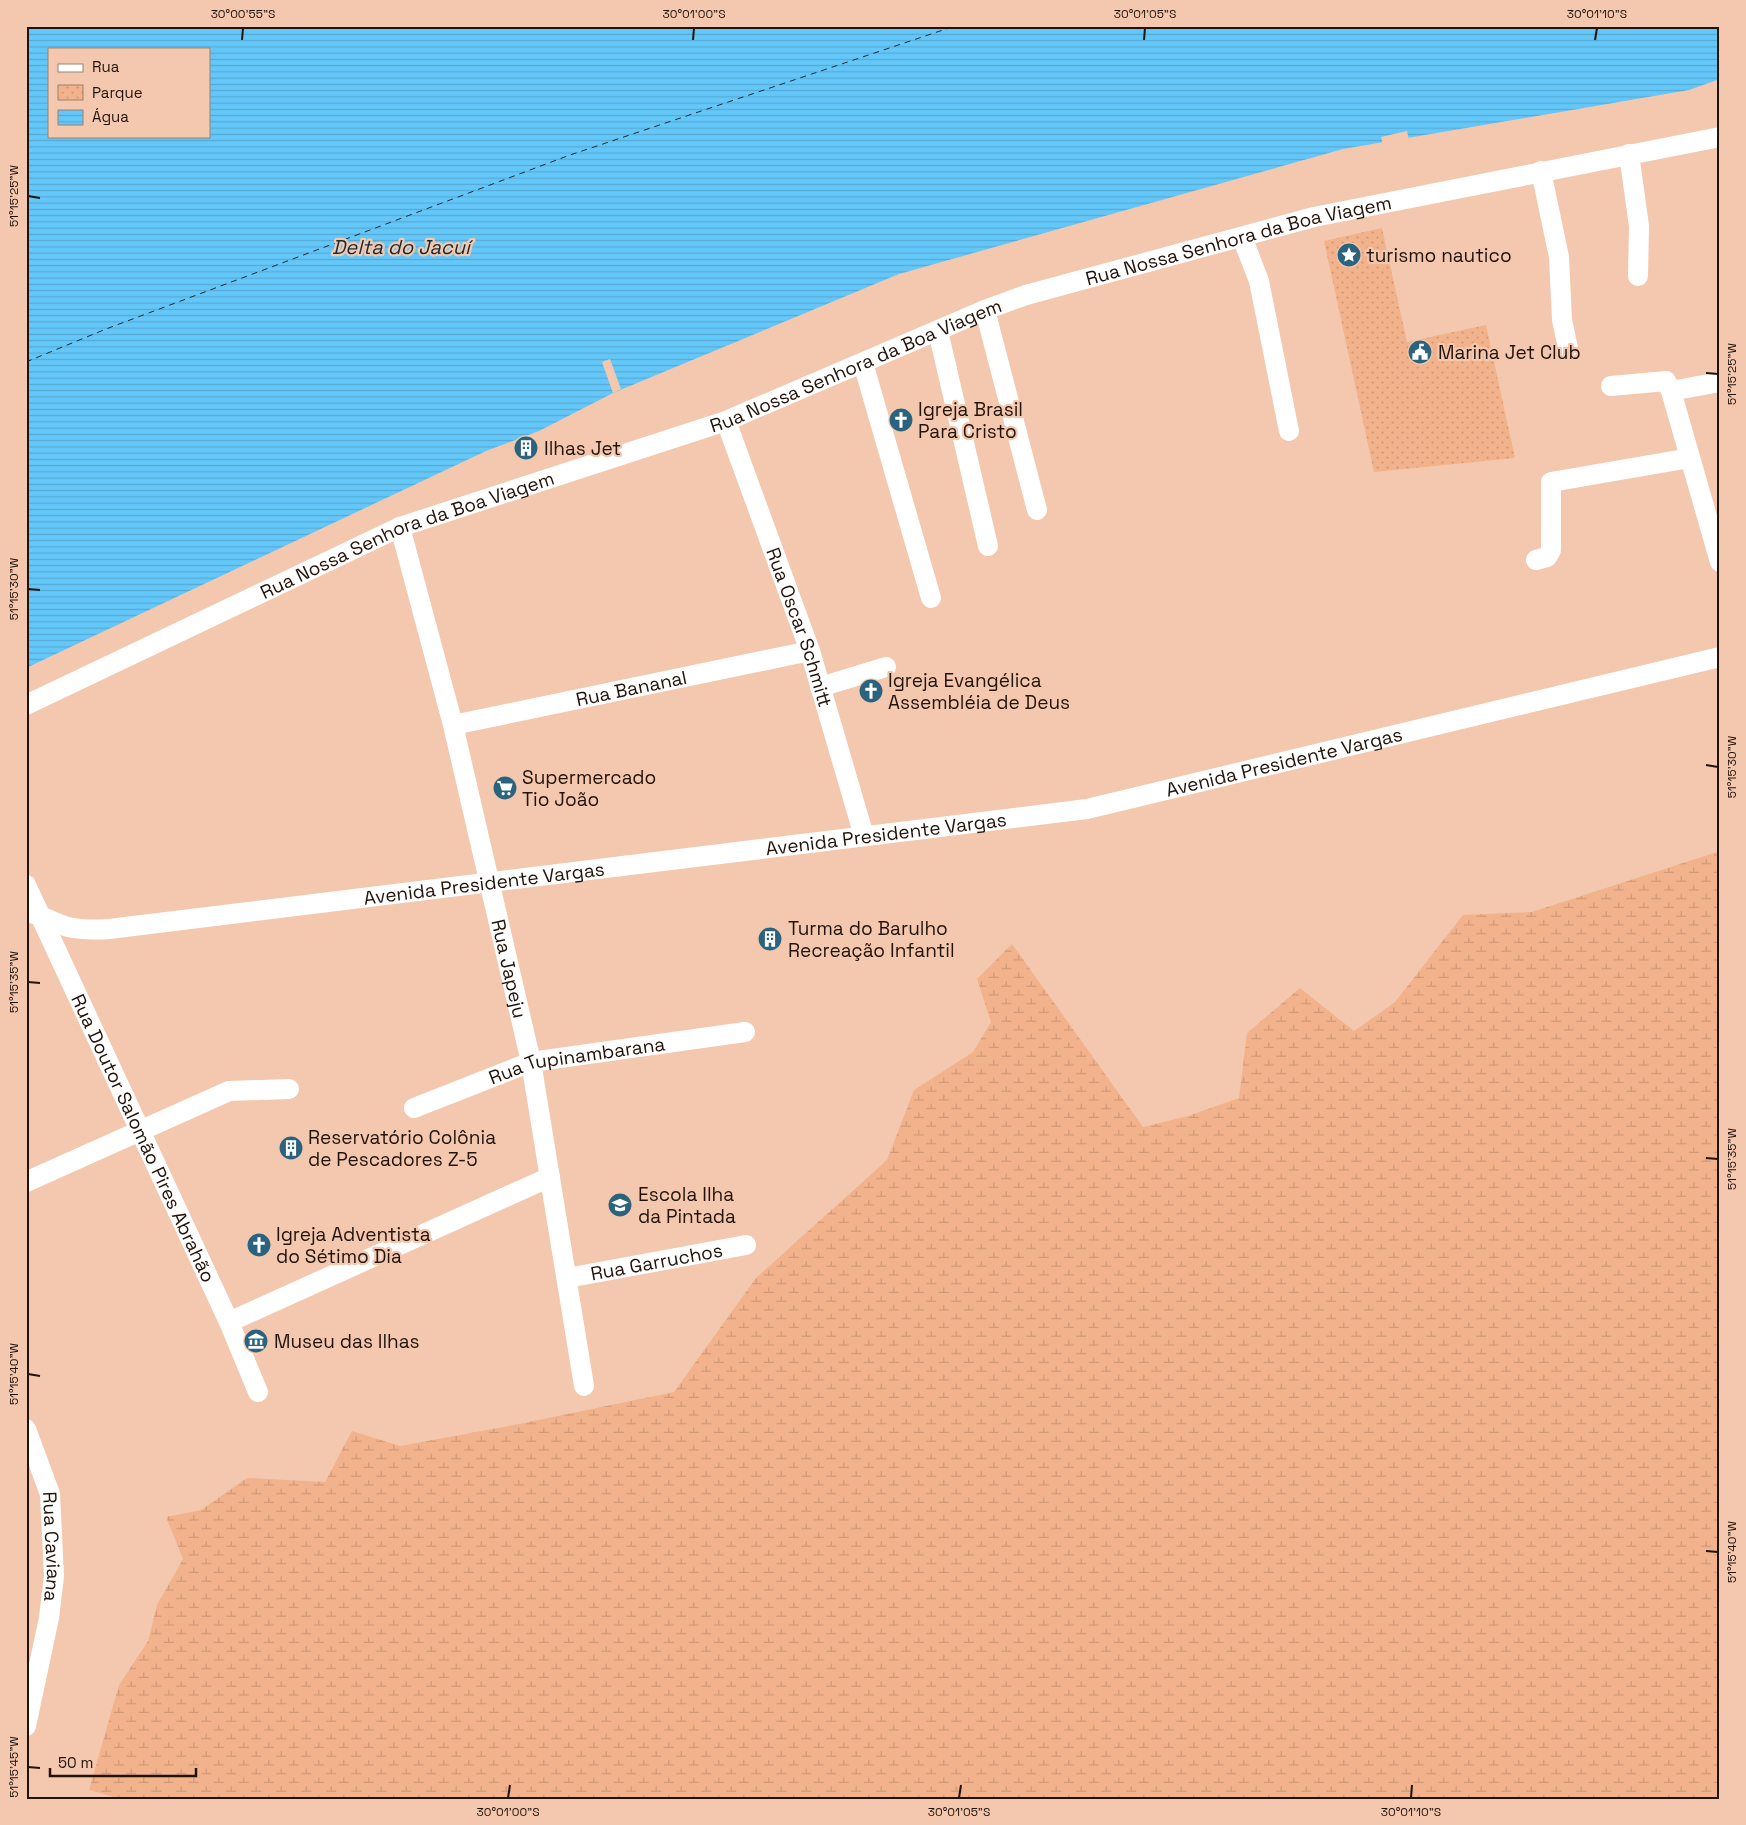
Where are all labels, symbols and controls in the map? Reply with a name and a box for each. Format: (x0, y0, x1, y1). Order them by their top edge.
text: 30°00'55"S (211, 6, 275, 22)
text: 30°01'00"S (662, 6, 726, 22)
text: 30°01'05"S (1114, 6, 1176, 22)
text: 30°01'10"S (1567, 6, 1627, 22)
legend (48, 48, 210, 138)
text: Rua (92, 57, 120, 76)
text: Parque (92, 83, 143, 102)
text: Água (92, 107, 129, 126)
text: 51°15'25"W (6, 165, 22, 227)
street label: Rua Nossa Senhora da Boa Viagem (1083, 190, 1394, 291)
water label: Delta do Jacuí (332, 234, 474, 260)
place icon: turismo nautico (1336, 242, 1362, 268)
place label: turismo nautico (1366, 243, 1512, 268)
street label: Rua Nossa Senhora da Boa Viagem (706, 292, 1005, 438)
public building icon: Marina Jet Club (1407, 339, 1433, 365)
place label: Marina Jet Club (1438, 340, 1581, 365)
text: 51°15'25"W (1724, 343, 1740, 405)
place label: Igreja Brasil Para Cristo (918, 397, 1023, 444)
church icon: Igreja Brasil Para Cristo (888, 407, 914, 433)
building icon: Ilhas Jet (513, 435, 539, 461)
place label: Ilhas Jet (544, 436, 621, 461)
street label: Rua Nossa Senhora da Boa Viagem (256, 465, 557, 604)
street label: Rua Oscar Schmitt (761, 544, 838, 710)
text: 51°15'30"W (6, 557, 22, 620)
street label: Rua Bananal (573, 664, 689, 712)
place label: Igreja Evangélica Assembléia de Deus (888, 668, 1070, 715)
church icon: Igreja Evangélica Assembléia de Deus (858, 678, 884, 704)
street label: Avenida Presidente Vargas (1163, 721, 1405, 802)
text: 51°15'30"W (1724, 735, 1740, 798)
place label: Supermercado Tio João (522, 765, 656, 812)
supermarket icon: Supermercado Tio João (492, 775, 518, 801)
street label: Avenida Presidente Vargas (764, 806, 1008, 861)
street label: Avenida Presidente Vargas (362, 856, 606, 910)
place label: Turma do Barulho Recreação Infantil (788, 916, 955, 963)
street label: Rua Japeju (486, 917, 533, 1021)
building icon: Turma do Barulho Recreação Infantil (757, 926, 783, 952)
text: 51°15'35"W (6, 951, 22, 1013)
street label: Rua Doutor Salomão Pires Abrahão (66, 990, 221, 1286)
street label: Rua Tupinambarana (485, 1031, 667, 1090)
place label: Reservatório Colônia de Pescadores Z-5 (308, 1125, 496, 1172)
text: 51°15'35"W (1724, 1128, 1740, 1190)
building icon: Reservatório Colônia de Pescadores Z-5 (278, 1135, 304, 1161)
place label: Escola Ilha da Pintada (638, 1182, 736, 1229)
school or university icon: Escola Ilha da Pintada (607, 1192, 633, 1218)
place label: Igreja Adventista do Sétimo Dia (276, 1222, 431, 1269)
church icon: Igreja Adventista do Sétimo Dia (246, 1232, 272, 1258)
street label: Rua Garruchos (588, 1237, 725, 1286)
museum icon: Museu das Ilhas (243, 1328, 269, 1354)
place label: Museu das Ilhas (274, 1329, 420, 1354)
text: 51°15'40"W (6, 1342, 22, 1405)
street label: Rua Caviana (37, 1491, 67, 1603)
text: 51°15'40"W (1724, 1520, 1740, 1583)
text: 51°15'45"W (6, 1736, 22, 1798)
scale bar (50, 1745, 196, 1777)
text: 50 m (58, 1753, 93, 1772)
text: 30°01'00"S (476, 1804, 540, 1820)
text: 30°01'05"S (928, 1804, 990, 1820)
text: 30°01'10"S (1381, 1804, 1441, 1820)

